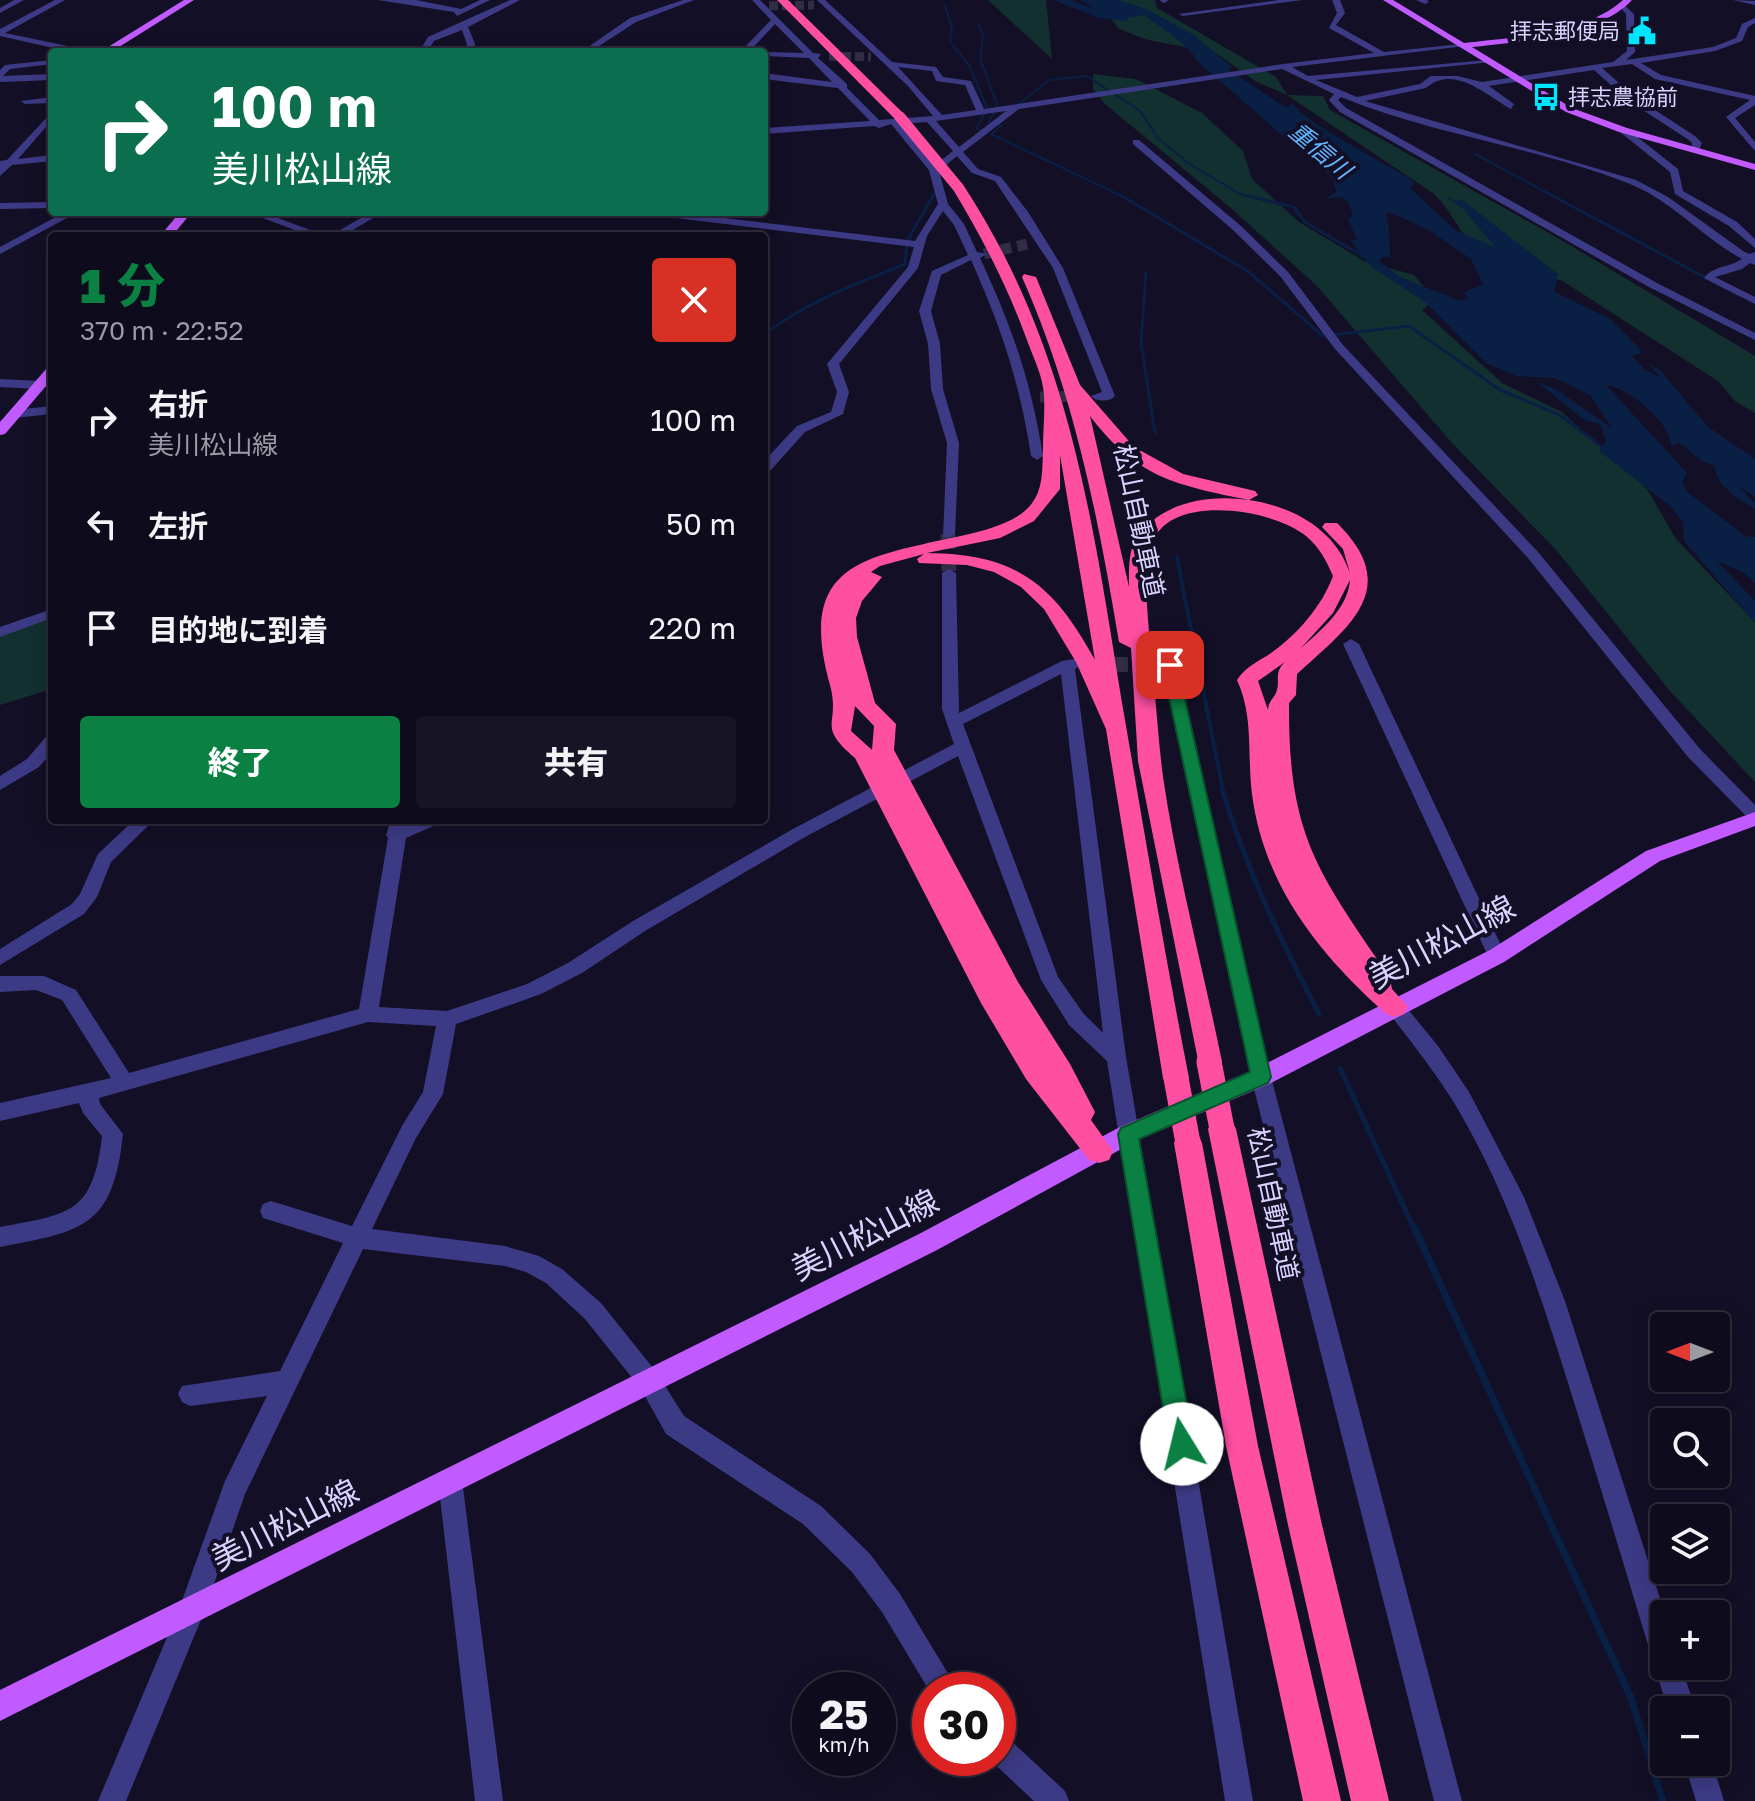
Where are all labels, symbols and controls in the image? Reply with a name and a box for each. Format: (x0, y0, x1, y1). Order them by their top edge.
public building icon: 拝志郵便局 (1627, 16, 1657, 46)
place label: 拝志郵便局 (1510, 17, 1620, 44)
text: 100 m (212, 72, 377, 139)
icon: right (80, 80, 184, 184)
bus stop icon: 拝志農協前 (1531, 82, 1561, 112)
place label: 拝志農協前 (1568, 83, 1678, 110)
water label: 重信川 (1284, 116, 1360, 186)
text: 美川松山線 (212, 147, 392, 190)
text: 1 分 (80, 256, 165, 314)
button: close (652, 258, 736, 342)
text: 370 m · 22:52 (80, 315, 244, 346)
text: 右折 (148, 386, 208, 422)
icon: right (80, 398, 124, 442)
text: 100 m (650, 402, 736, 438)
text: 美川松山線 (148, 429, 278, 460)
street label: 松山自動車道 (1108, 441, 1171, 600)
icon: left (80, 502, 124, 546)
text: 50 m (666, 506, 736, 542)
text: 左折 (148, 508, 208, 544)
icon: arrive (80, 606, 124, 650)
text: 220 m (649, 610, 736, 646)
text: 目的地に到着 (148, 612, 328, 648)
pin (1136, 631, 1204, 699)
icon: arrive (1148, 643, 1192, 687)
button: 終了 (80, 716, 400, 808)
button: 共有 (416, 716, 736, 808)
street label: 美川松山線 (1362, 887, 1521, 995)
street label: 松山自動車道 (1242, 1124, 1305, 1283)
street label: 美川松山線 (785, 1181, 944, 1287)
north arrow (1650, 1312, 1730, 1392)
map controls (1650, 1312, 1730, 1776)
position arrow (1140, 1402, 1224, 1486)
button: search (1650, 1408, 1730, 1488)
street label: 美川松山線 (205, 1471, 364, 1577)
button: layers (1650, 1504, 1730, 1584)
button: + (1650, 1600, 1730, 1680)
speed limit sign: 30 (912, 1672, 1016, 1776)
text: 25 (820, 1690, 868, 1738)
button: − (1650, 1696, 1730, 1776)
text: km/h (819, 1732, 869, 1756)

